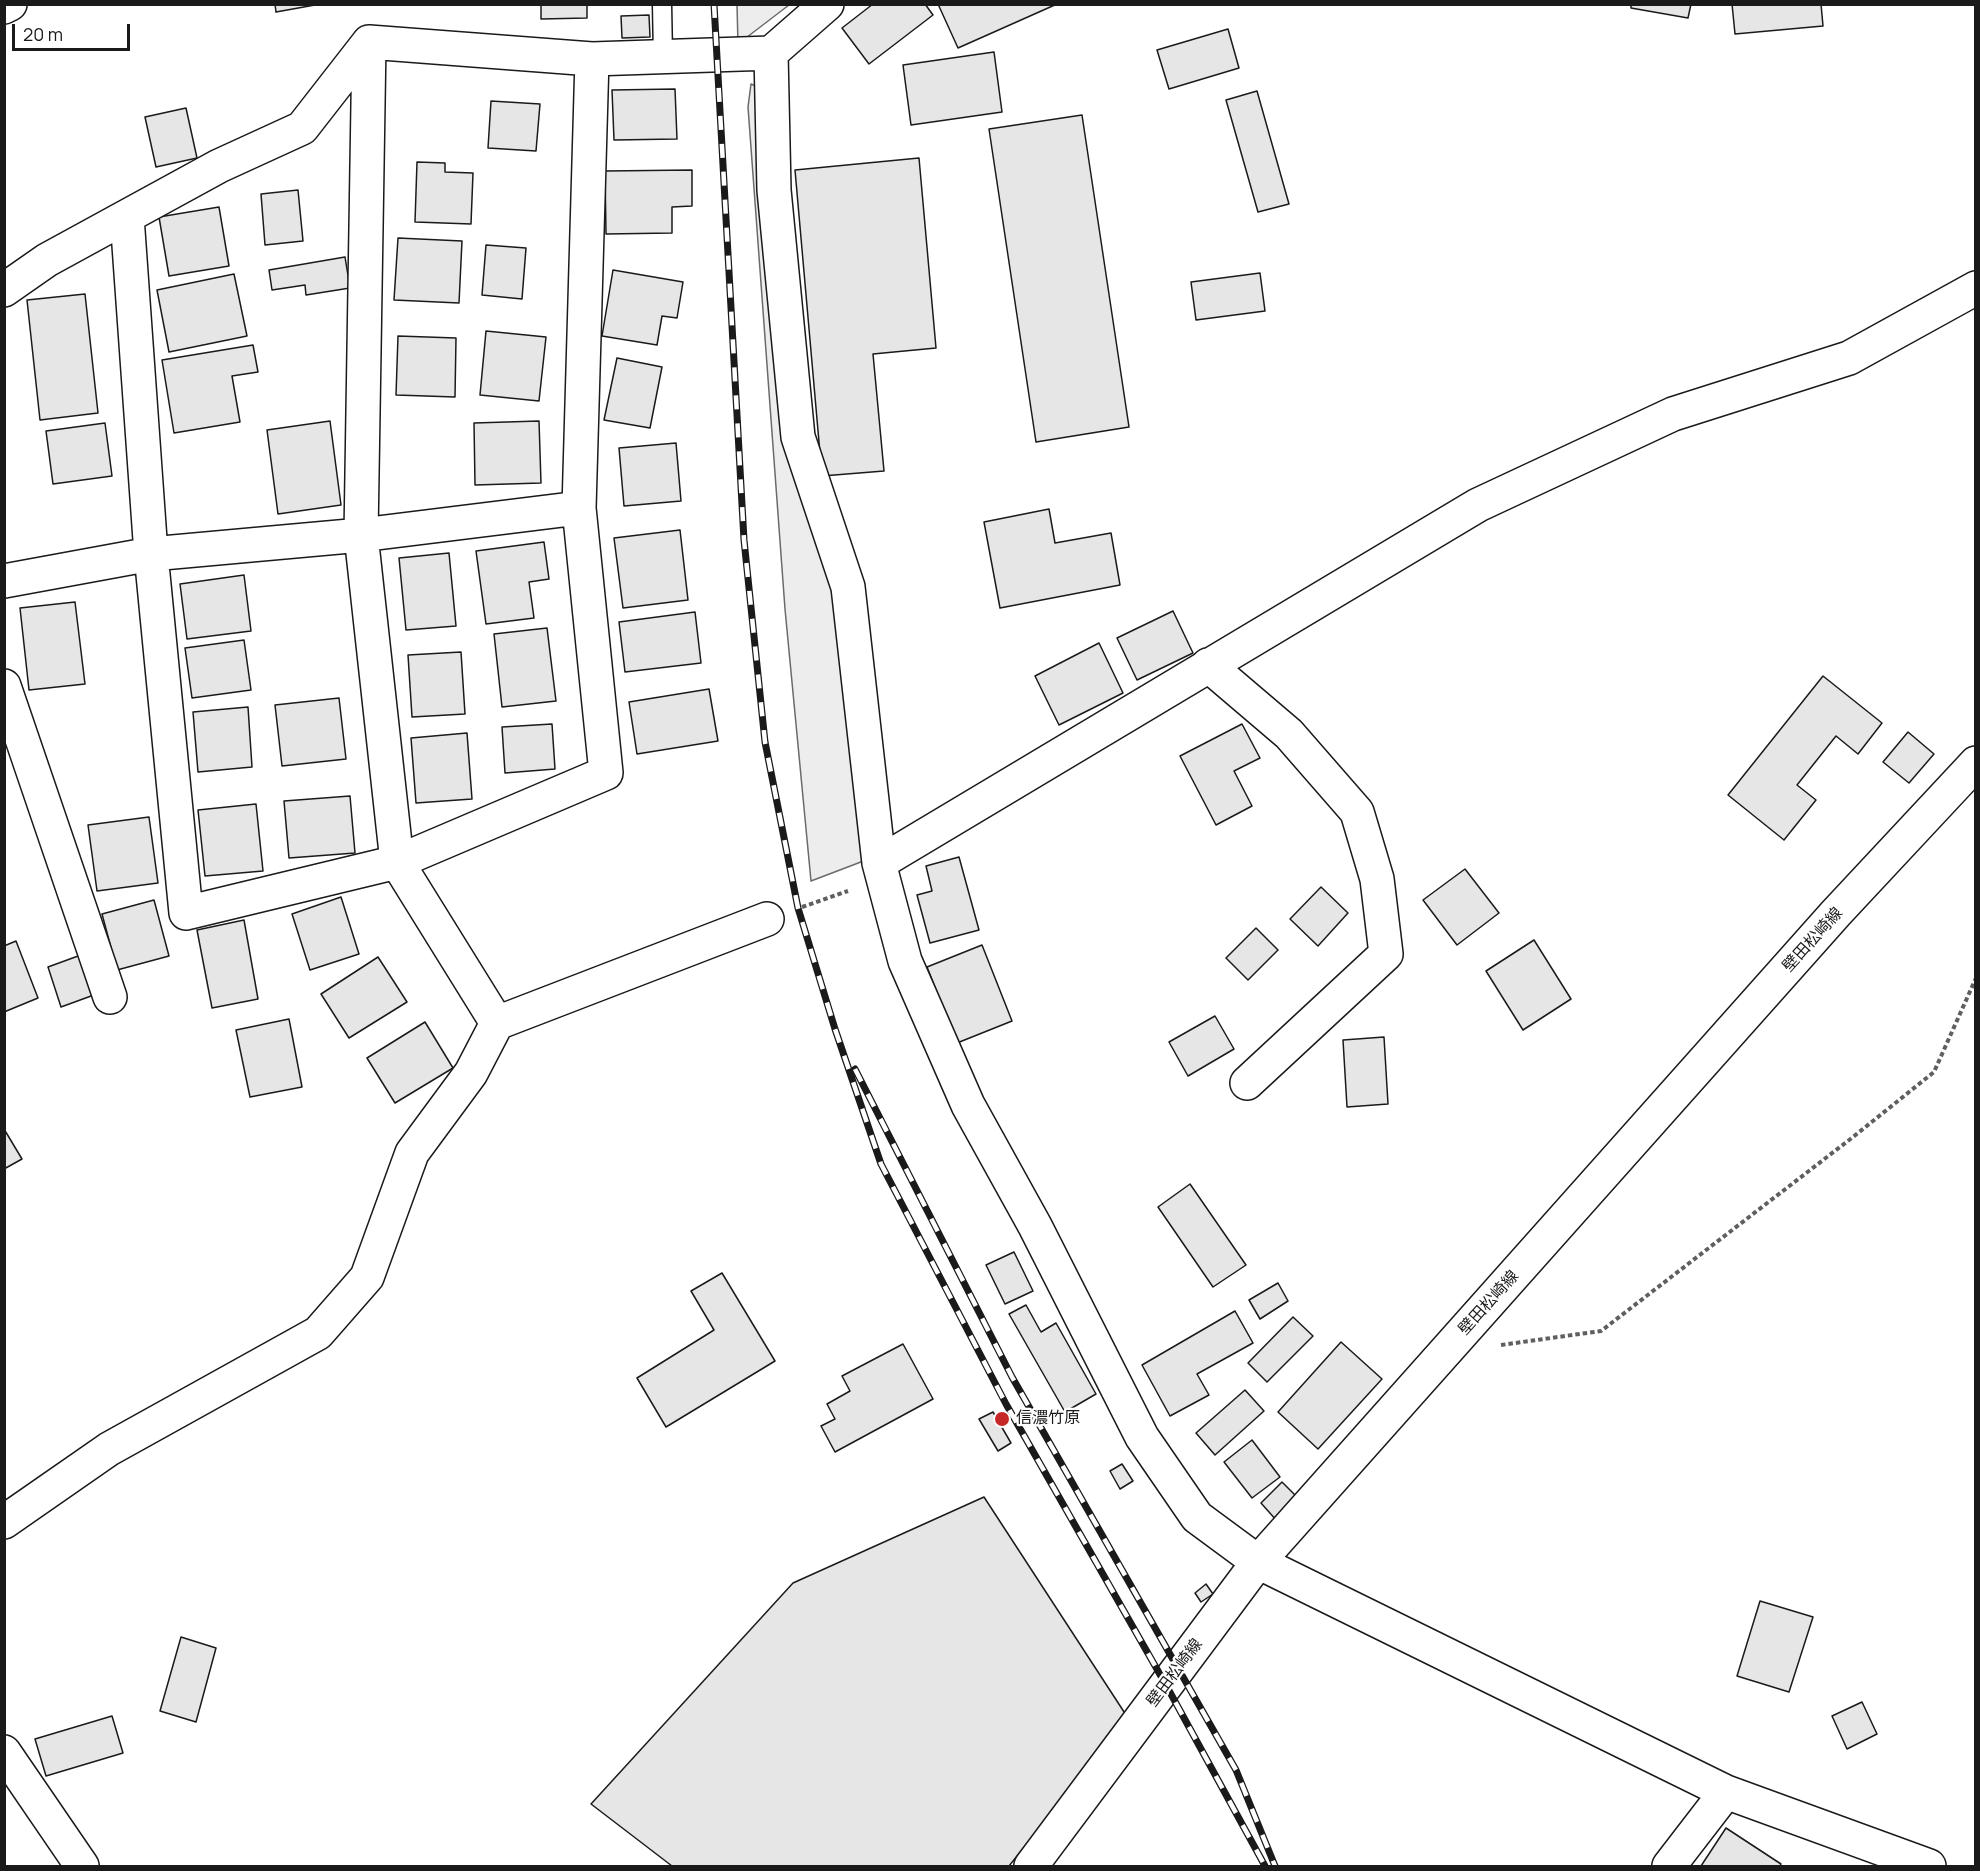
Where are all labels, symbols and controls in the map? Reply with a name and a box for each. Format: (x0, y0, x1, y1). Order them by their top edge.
scale bar (15, 12, 134, 50)
text: 20 m (23, 22, 63, 46)
street label: 壁田松崎線 (1779, 904, 1847, 976)
street label: 壁田松崎線 (1455, 1267, 1523, 1339)
place label: 信濃竹原 (1016, 1409, 1080, 1429)
marker: 信濃竹原 (993, 1410, 1011, 1428)
street label: 壁田松崎線 (1143, 1635, 1207, 1711)

